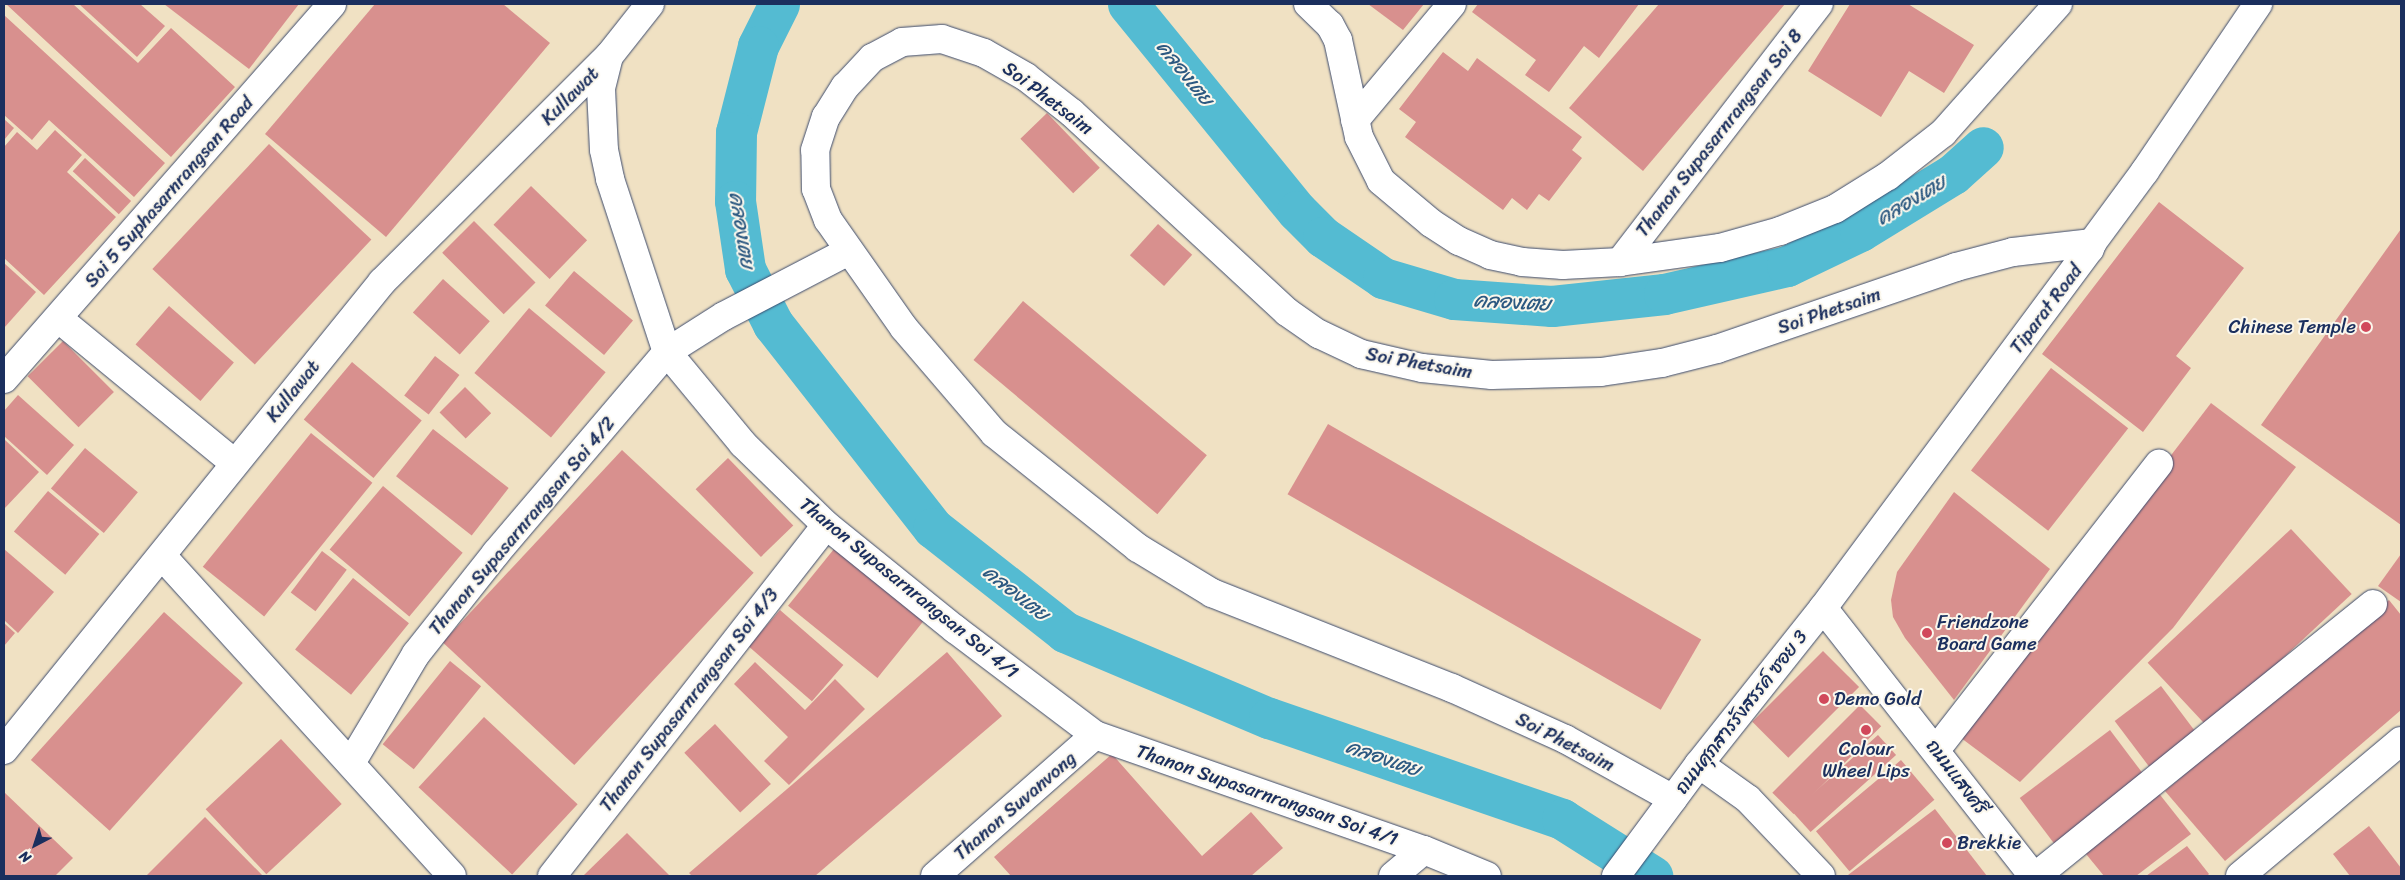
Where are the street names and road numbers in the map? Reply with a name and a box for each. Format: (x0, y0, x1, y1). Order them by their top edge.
street label: Thanon Supasarnrangsan Soi 8 (1631, 25, 1807, 241)
street label: Soi Phetsaim (998, 56, 1098, 140)
street label: Kullawat (536, 62, 604, 130)
street label: Soi 5 Suphasarnrangsan Road (80, 92, 258, 292)
street label: Tiparat Road (2005, 260, 2087, 358)
street label: Soi Phetsaim (1774, 283, 1884, 339)
street label: Soi Phetsaim (1364, 342, 1474, 384)
street label: Kullawat (261, 355, 325, 427)
street label: Thanon Supasarnrangsan Soi 4/2 (424, 412, 620, 640)
street label: Thanon Supasarnrangsan Soi 4/1 (795, 493, 1023, 683)
street label: Thanon Supasarnrangsan Soi 4/3 (595, 584, 783, 816)
street label: ถนนศุภสารรังสรรค์ ซอย 3 (1670, 626, 1812, 798)
street label: Soi Phetsaim (1511, 707, 1619, 777)
street label: ถนนเเสงศรี (1921, 735, 1993, 819)
street label: Thanon Supasarnrangsan Soi 4/1 (1133, 739, 1401, 851)
street label: Thanon Suvanvong (949, 747, 1081, 865)

